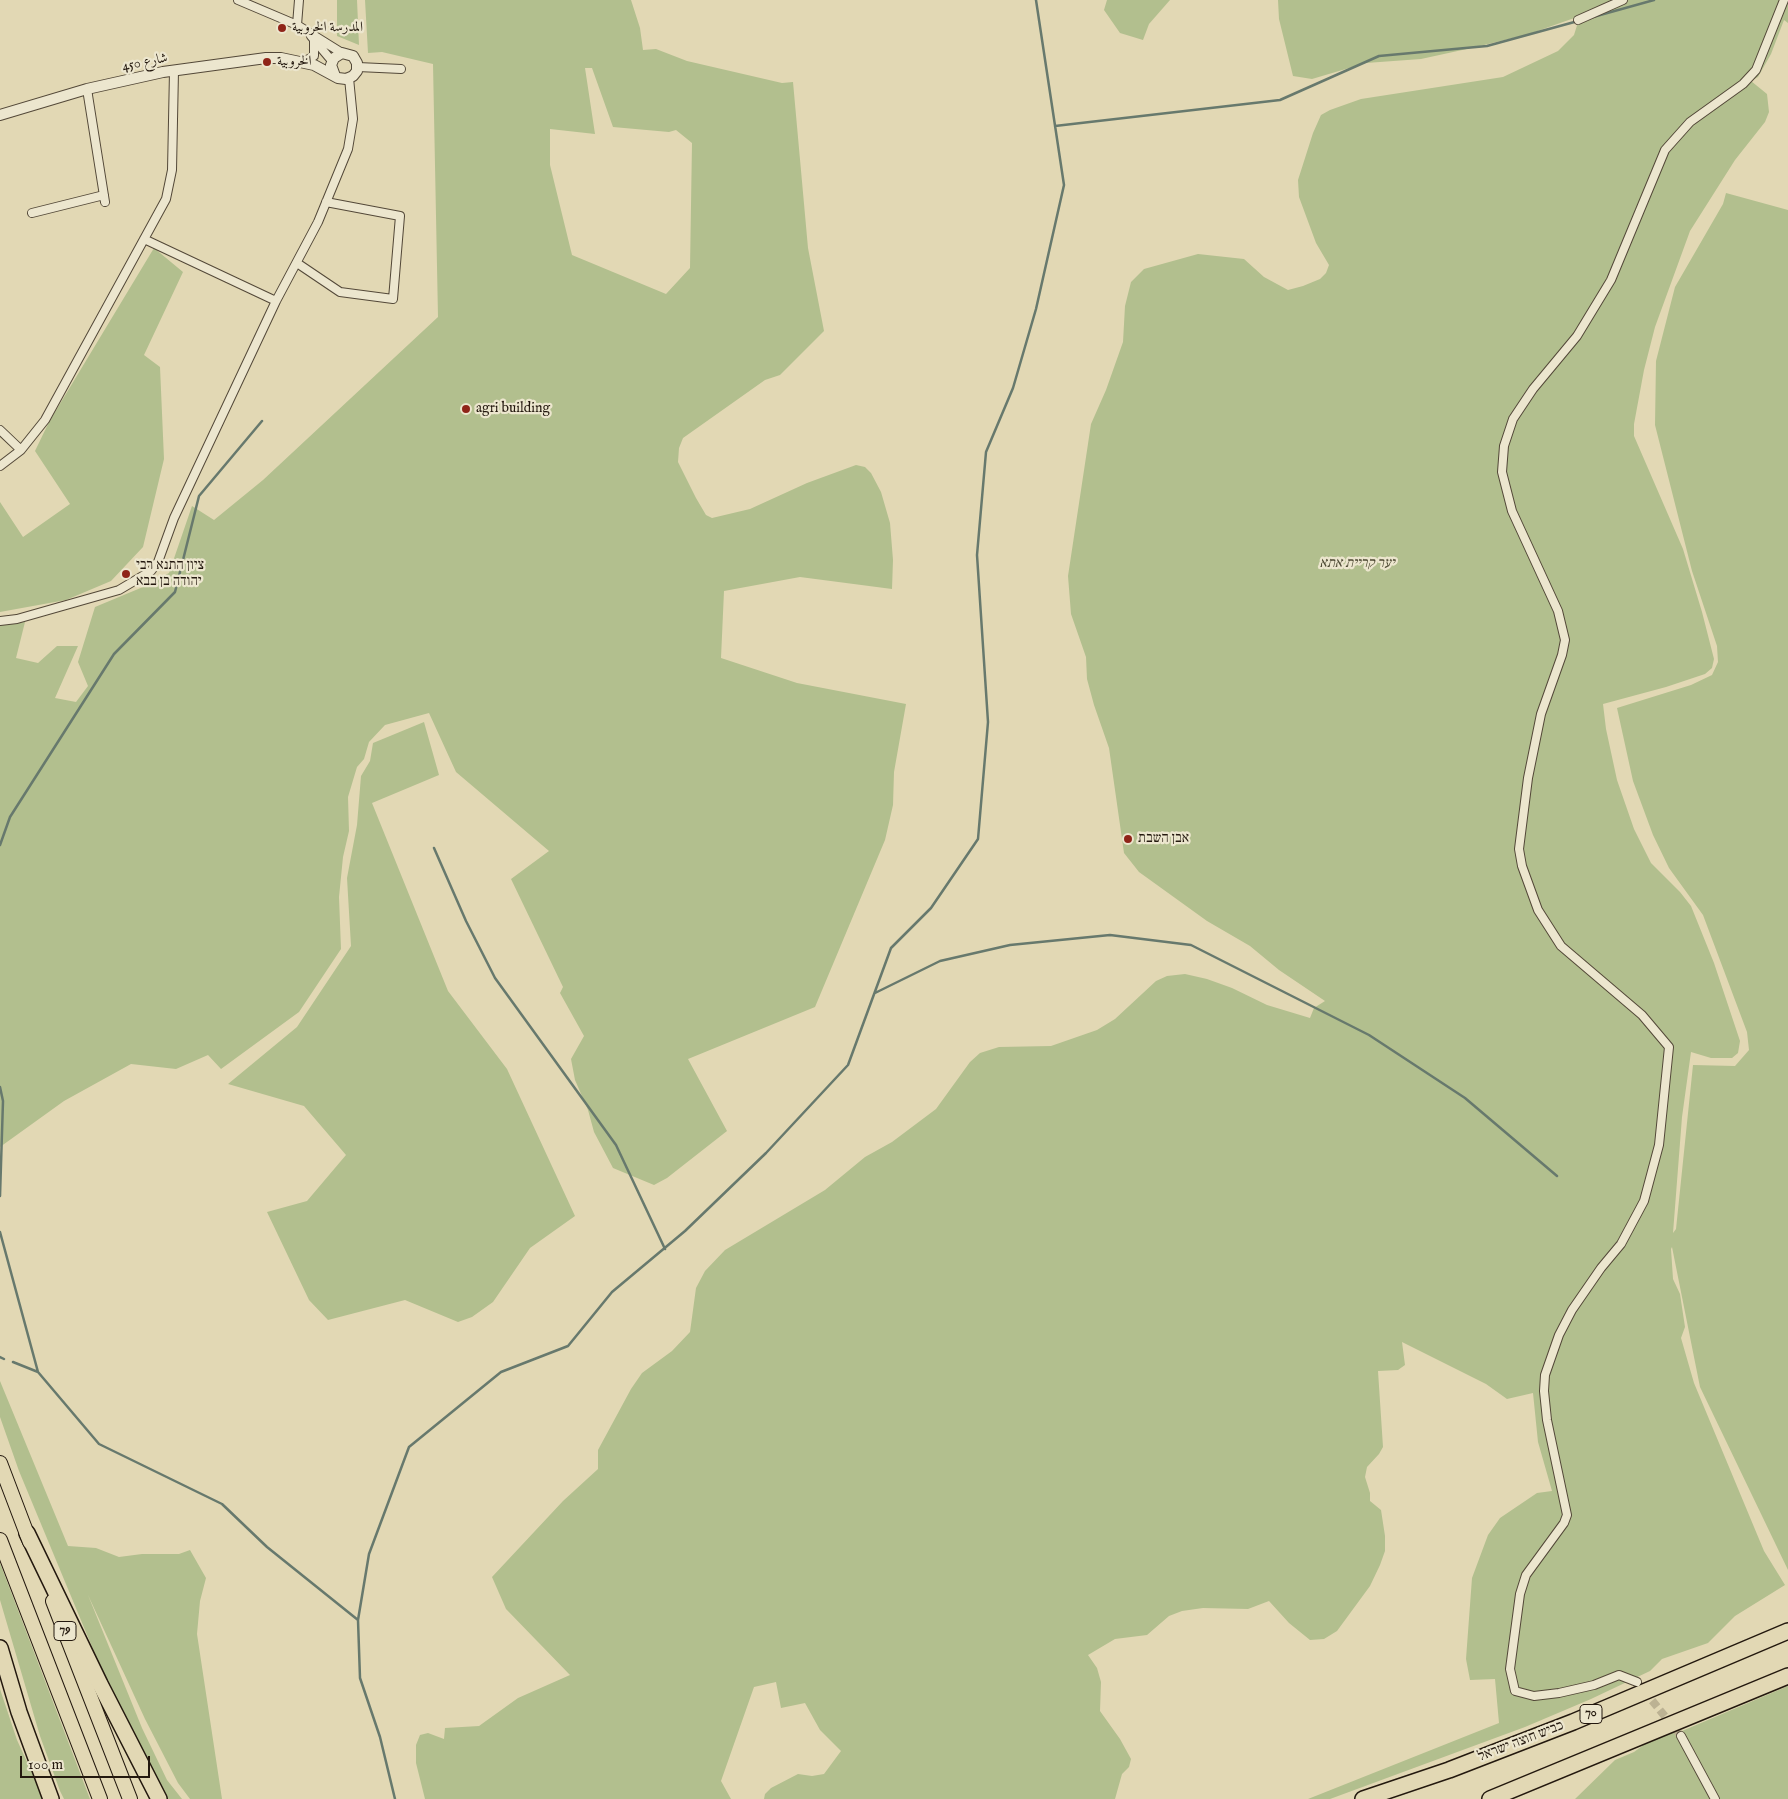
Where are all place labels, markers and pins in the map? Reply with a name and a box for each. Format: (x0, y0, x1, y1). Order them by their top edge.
place label: المدرسة الخروبية (292, 20, 363, 36)
marker: المدرسة الخروبية (276, 22, 288, 34)
place label: الخروبية (277, 54, 312, 70)
marker: الخروبية (261, 56, 273, 68)
place label: agri building (476, 401, 550, 417)
marker: agri building (460, 403, 472, 415)
place label: ציון התנא רבי יהודה בן בבא (136, 558, 204, 590)
marker: ציון התנא רבי יהודה בן בבא (120, 568, 132, 580)
place label: אבן השבת (1138, 831, 1189, 847)
marker: אבן השבת (1122, 833, 1134, 845)

